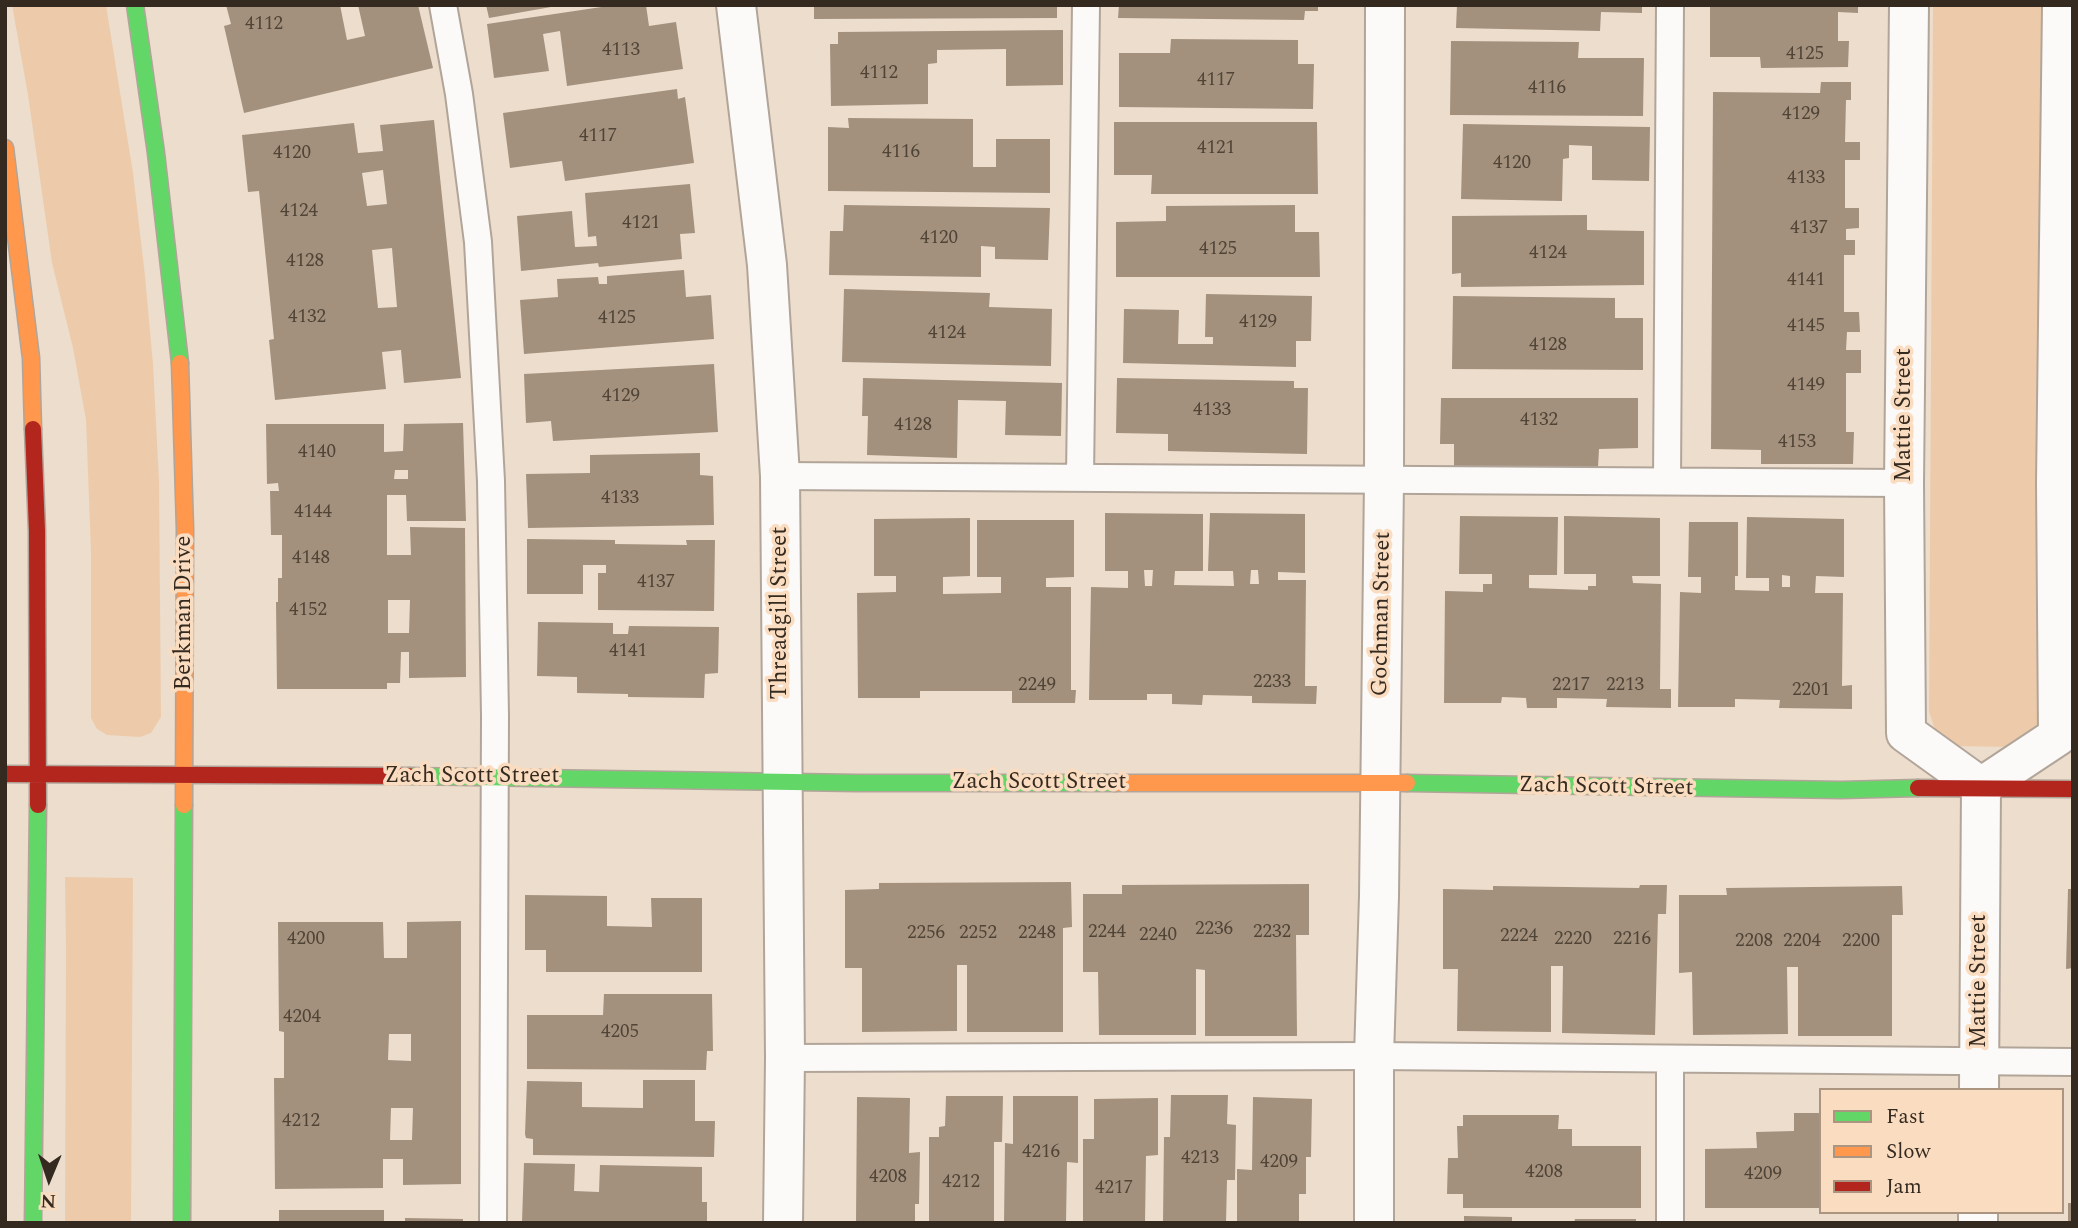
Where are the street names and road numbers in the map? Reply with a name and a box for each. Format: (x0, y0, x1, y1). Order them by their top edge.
street label: Mattie Street (1891, 348, 1919, 482)
street label: Threadgill Street (767, 527, 795, 699)
street label: Gochman Street (1368, 531, 1398, 697)
street label: Berkman Drive (171, 536, 199, 690)
street label: Zach Scott Street (385, 763, 559, 791)
street label: Zach Scott Street (952, 769, 1126, 797)
street label: Zach Scott Street (1518, 773, 1694, 803)
street label: Mattie Street (1966, 914, 1994, 1048)

